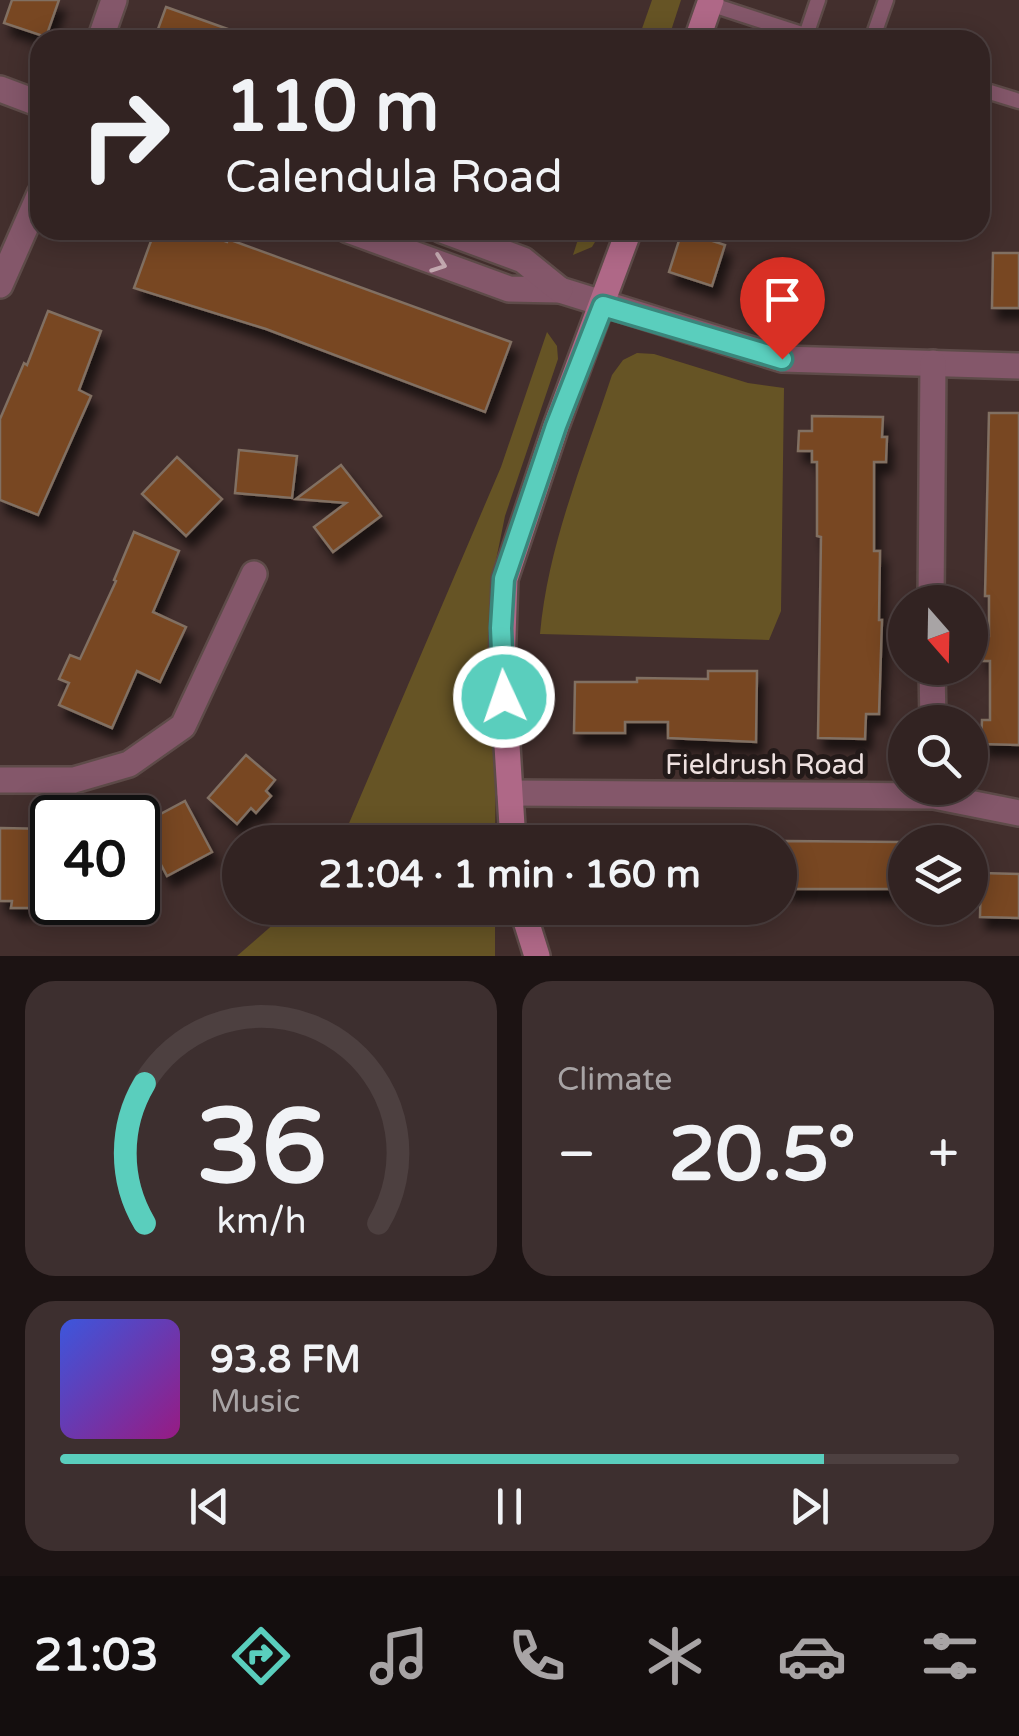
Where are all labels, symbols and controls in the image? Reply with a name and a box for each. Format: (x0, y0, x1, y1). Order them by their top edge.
text: 110 m (225, 66, 439, 150)
icon: right (60, 70, 190, 200)
text: Calendula Road (225, 151, 563, 205)
one-way arrow (429, 252, 447, 272)
pin (740, 257, 825, 360)
icon: arrive (755, 272, 810, 327)
north arrow (888, 585, 988, 685)
map controls (888, 585, 988, 925)
position arrow (452, 645, 556, 749)
button: search (888, 705, 988, 805)
street label: Fieldrush Road (665, 748, 865, 782)
speed limit sign: 40 (30, 795, 160, 925)
button: layers (888, 825, 988, 925)
text: 21:04 · 1 min · 160 m (318, 852, 701, 898)
text: Climate (557, 1061, 672, 1099)
text: 36 (196, 1086, 326, 1211)
text: 20.5° (668, 1110, 856, 1200)
text: − (557, 1122, 596, 1188)
text: + (928, 1122, 959, 1188)
text: km/h (216, 1200, 306, 1243)
text: 93.8 FM (210, 1337, 361, 1383)
text: Music (210, 1383, 300, 1421)
icon: previous (182, 1479, 237, 1534)
icon: pause (482, 1479, 537, 1534)
icon: next (782, 1479, 837, 1534)
icon: directions (226, 1621, 296, 1691)
icon: music (364, 1621, 434, 1691)
icon: phone (502, 1621, 572, 1691)
icon: climate (640, 1621, 710, 1691)
icon: car (777, 1621, 847, 1691)
icon: filters (915, 1621, 985, 1691)
text: 21:03 (34, 1629, 159, 1683)

